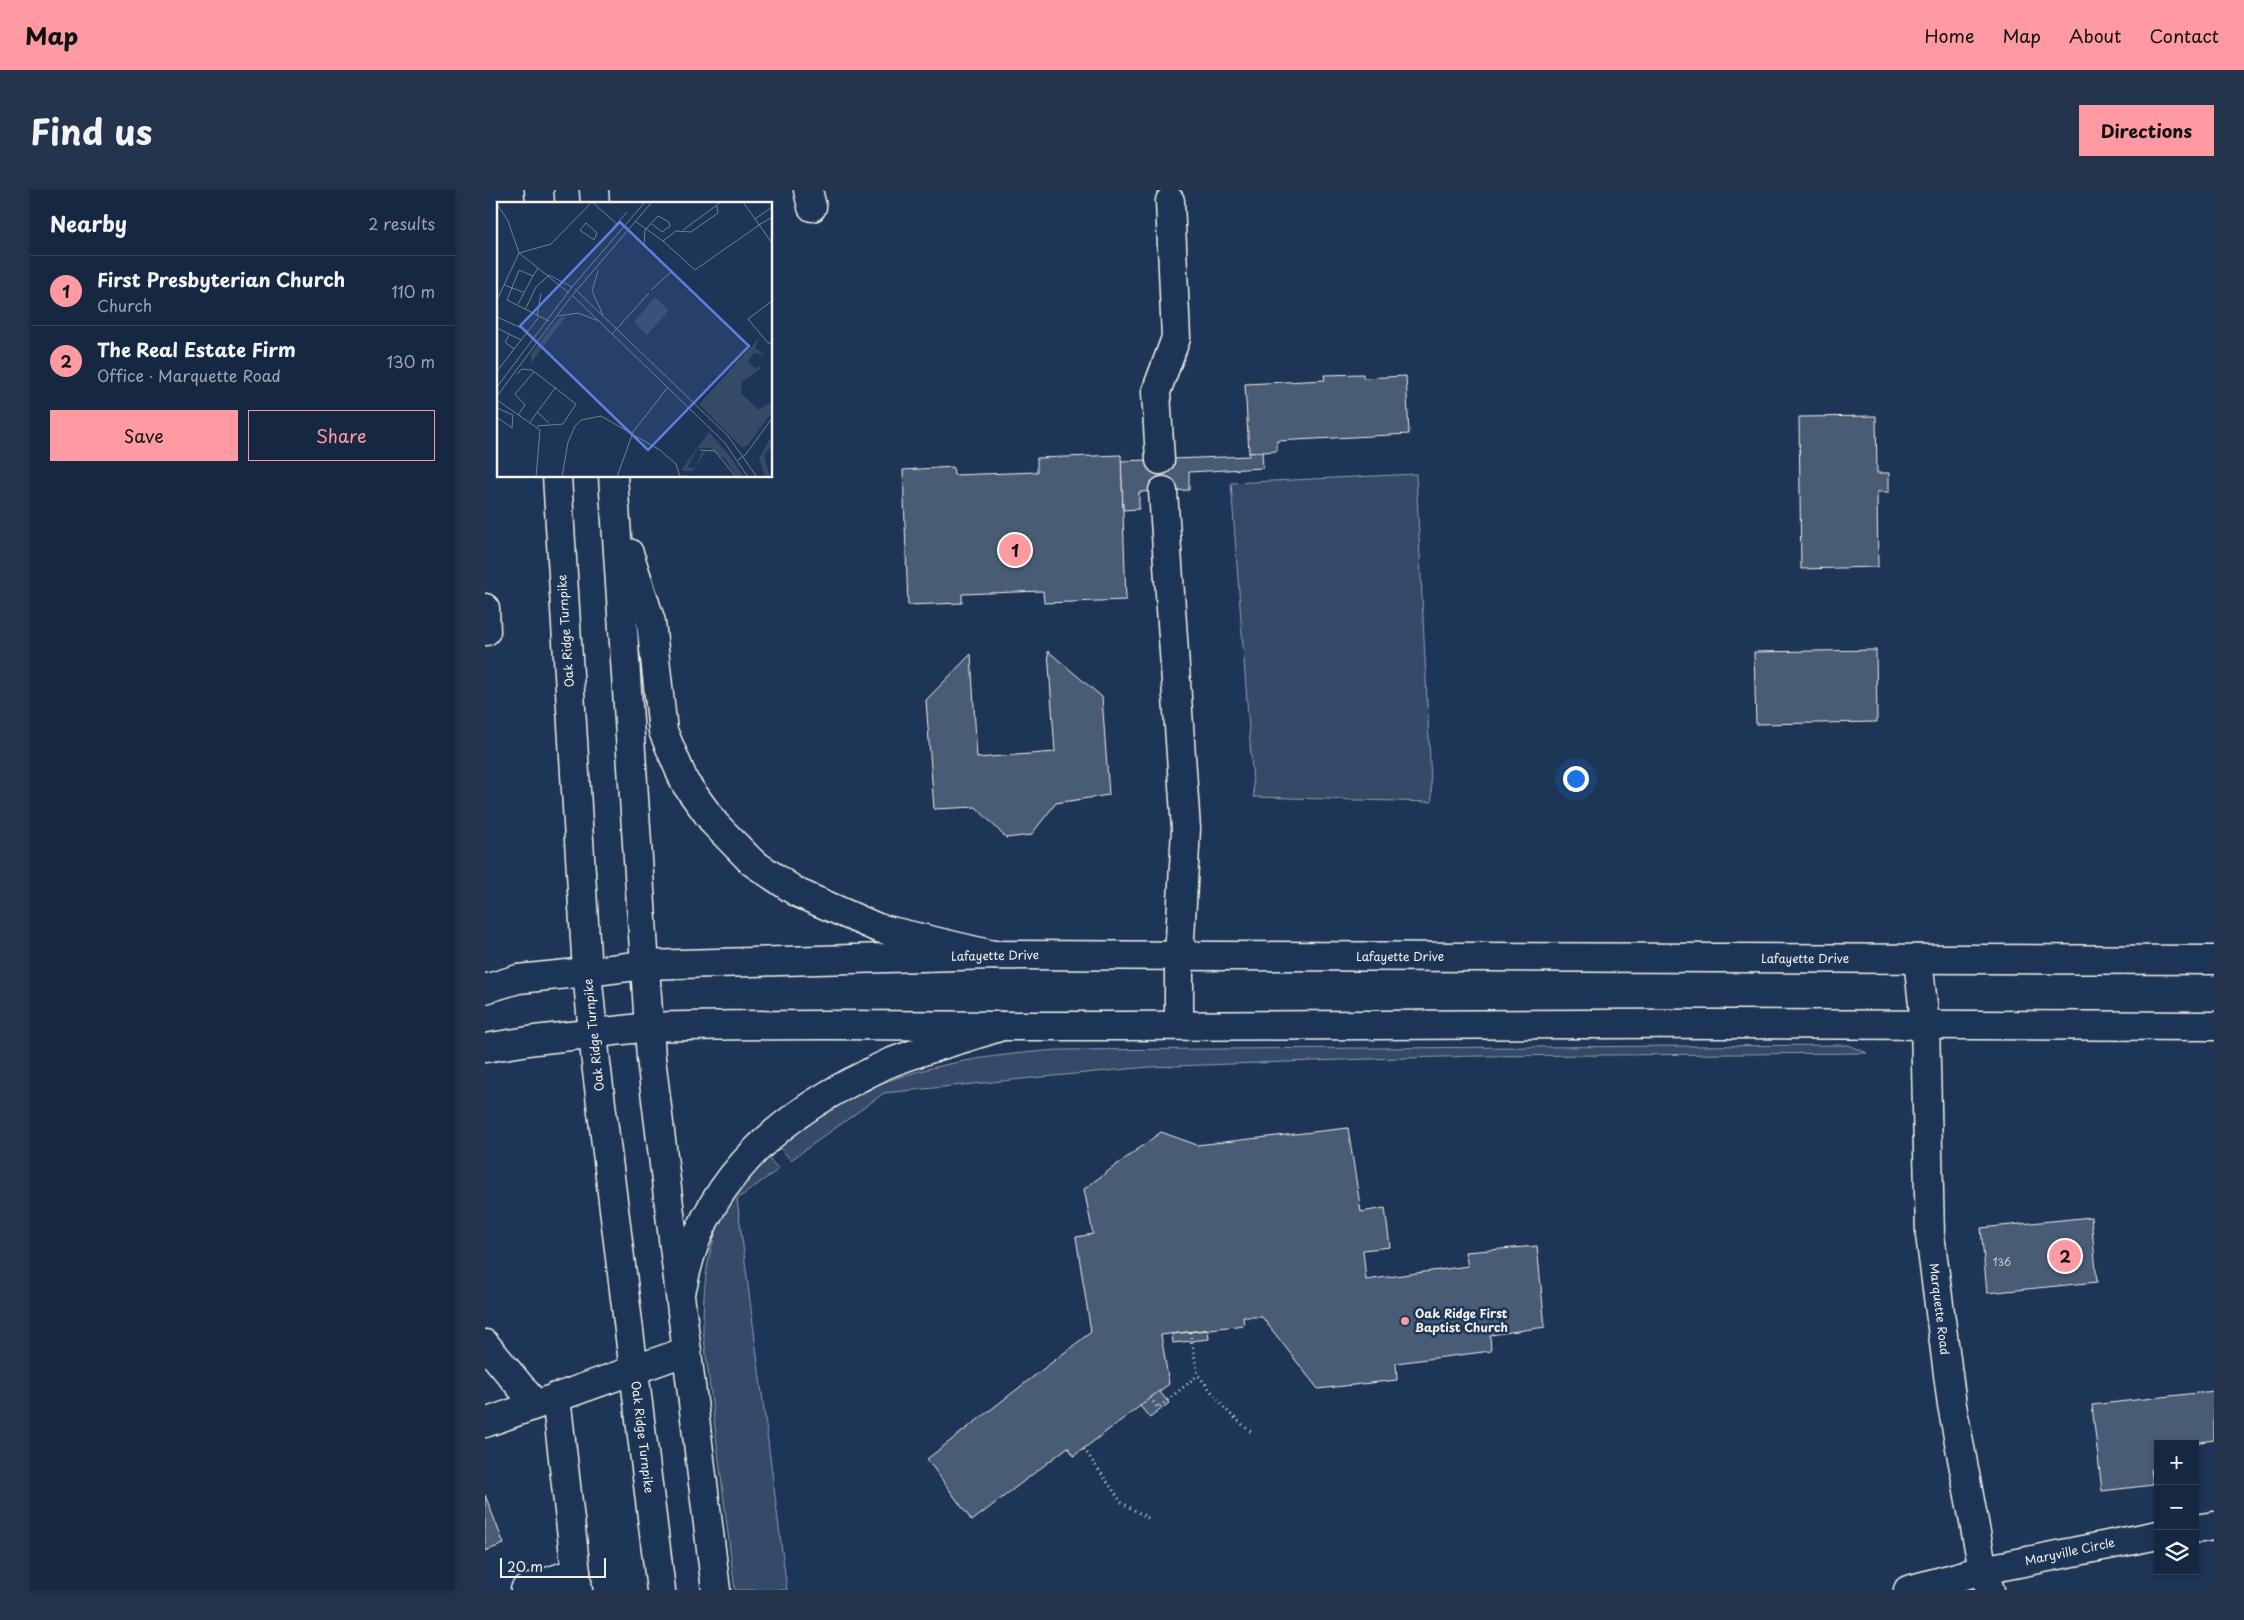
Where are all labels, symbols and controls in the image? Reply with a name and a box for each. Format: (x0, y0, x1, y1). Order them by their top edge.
text: Map (25, 17, 78, 53)
text: Home (1924, 22, 1974, 49)
text: Map (2002, 22, 2041, 49)
text: About (2069, 22, 2121, 49)
text: Contact (2149, 22, 2219, 49)
text: Find us (30, 104, 152, 157)
button: Directions (2079, 105, 2214, 156)
inset map (497, 202, 773, 478)
text: Nearby (50, 207, 127, 239)
text: 2 results (368, 211, 435, 235)
text: First Presbyterian Church (97, 265, 345, 293)
text: 1 (62, 279, 70, 303)
text: 110 m (392, 279, 435, 303)
text: Church (97, 293, 152, 317)
text: The Real Estate Firm (97, 335, 296, 363)
text: 2 (60, 349, 72, 373)
text: 130 m (387, 349, 435, 373)
text: Office · Marquette Road (97, 363, 281, 387)
button: Save (50, 410, 238, 461)
button: Share (248, 410, 435, 461)
pin: 1 (999, 531, 1031, 569)
street label: Oak Ridge Turnpike (552, 574, 578, 688)
your location (1563, 766, 1589, 792)
street label: Lafayette Drive (951, 945, 1039, 965)
street label: Lafayette Drive (1356, 947, 1444, 965)
street label: Lafayette Drive (1761, 949, 1849, 967)
street label: Oak Ridge Turnpike (578, 978, 608, 1092)
pin: 2 (2049, 1237, 2081, 1275)
house number: 136 (1993, 1254, 2011, 1269)
street label: Marquette Road (1925, 1262, 1955, 1356)
place label: Oak Ridge First Baptist Church (1415, 1304, 1508, 1336)
marker: Oak Ridge First Baptist Church (1399, 1315, 1411, 1327)
street label: Oak Ridge Turnpike (627, 1380, 659, 1494)
map controls (2154, 1440, 2199, 1575)
button: + (2154, 1440, 2199, 1485)
button: − (2154, 1485, 2199, 1530)
button: layers (2154, 1530, 2199, 1575)
street label: Maryville Circle (2023, 1533, 2117, 1569)
scale bar (500, 1555, 606, 1578)
text: 20 m (507, 1556, 543, 1577)

